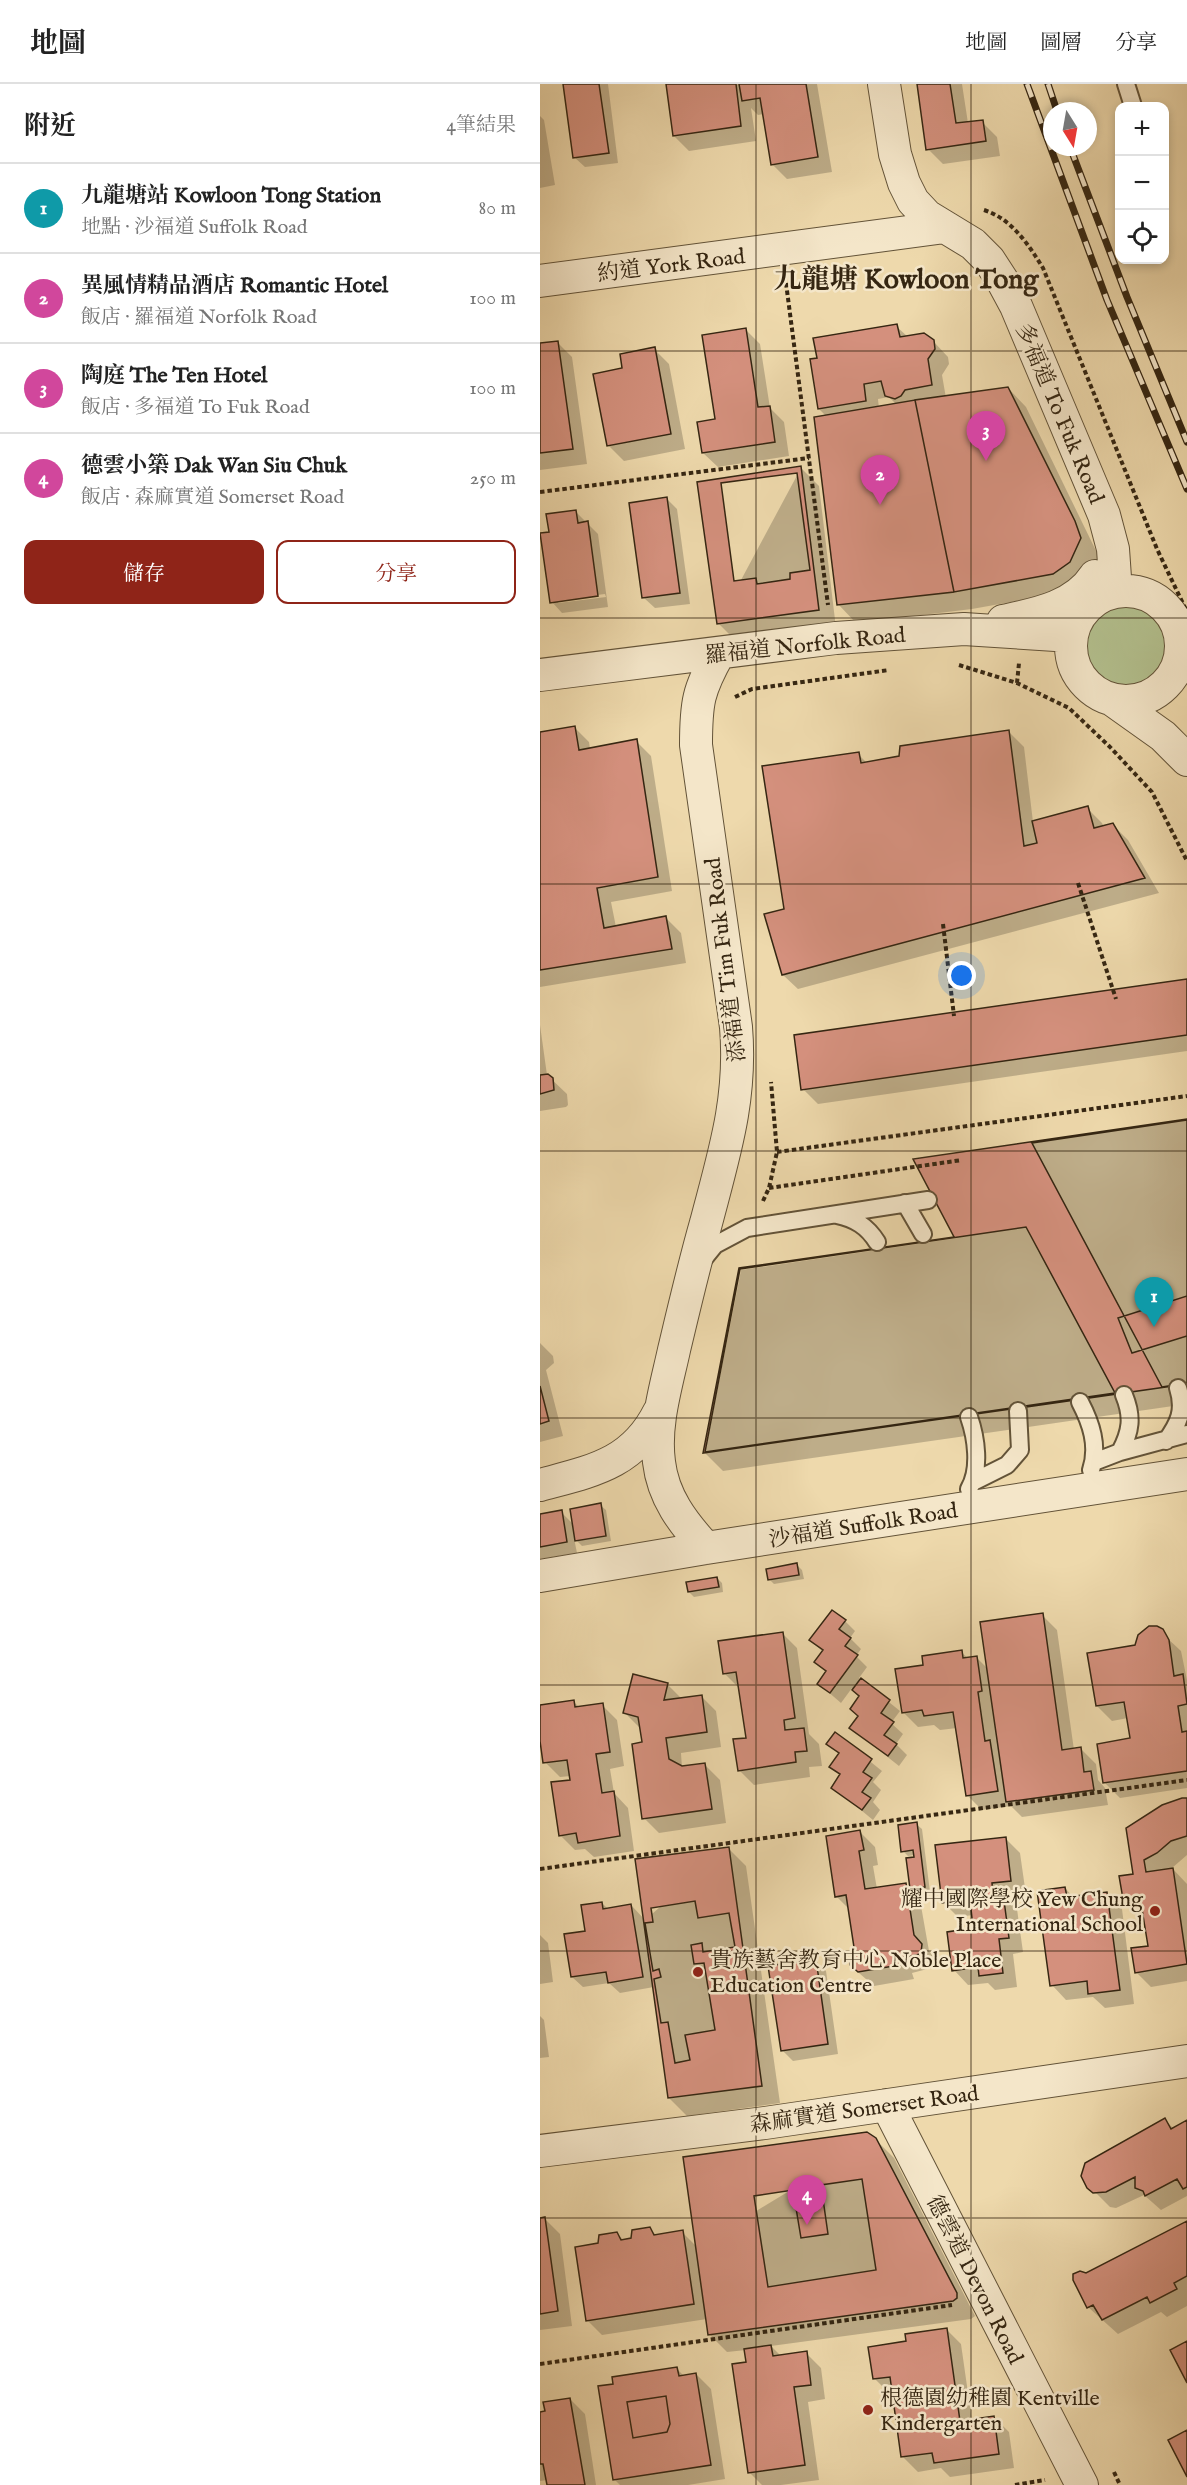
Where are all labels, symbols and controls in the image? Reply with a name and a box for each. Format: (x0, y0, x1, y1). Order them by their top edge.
text: 地圖 (30, 27, 86, 62)
text: 地圖 (965, 30, 1007, 57)
text: 圖層 (1040, 30, 1082, 57)
text: 分享 (1115, 30, 1157, 57)
north arrow (1043, 102, 1097, 156)
map controls (1115, 102, 1169, 264)
button: + (1115, 102, 1169, 156)
text: 附近 (24, 110, 76, 143)
text: 4筆結果 (446, 113, 516, 138)
button: − (1115, 156, 1169, 210)
text: 九龍塘站 Kowloon Tong Station (81, 182, 381, 210)
text: 1 (40, 196, 47, 221)
text: 80 m (479, 196, 516, 221)
button: locate (1115, 210, 1169, 264)
text: 地點 · 沙福道 Suffolk Road (81, 215, 307, 240)
street label: 約道 York Road (596, 243, 747, 289)
district label: 九龍塘 Kowloon Tong (774, 263, 1039, 298)
text: 異風情精品酒店 Romantic Hotel (81, 272, 388, 300)
text: 2 (39, 286, 48, 311)
text: 100 m (469, 286, 516, 311)
text: 飯店 · 羅福道 Norfolk Road (81, 305, 317, 330)
street label: 多福道 To Fuk Road (1009, 319, 1110, 508)
text: 陶庭 The Ten Hotel (81, 362, 267, 390)
text: 3 (40, 376, 47, 401)
text: 100 m (469, 376, 516, 401)
text: 飯店 · 多福道 To Fuk Road (81, 395, 310, 420)
pin: 3 (966, 412, 1006, 461)
text: 德雲小築 Dak Wan Siu Chuk (81, 452, 347, 480)
pin: 2 (860, 456, 900, 505)
text: 4 (39, 466, 48, 491)
text: 250 m (470, 466, 516, 491)
text: 飯店 · 森麻實道 Somerset Road (81, 485, 344, 510)
button: 儲存 (24, 540, 264, 604)
button: 分享 (276, 540, 516, 604)
street label: 羅福道 Norfolk Road (704, 622, 907, 670)
street label: 添福道 Tim Fuk Road (700, 856, 752, 1064)
your location (947, 961, 976, 990)
pin: 1 (1134, 1278, 1174, 1327)
street label: 沙福道 Suffolk Road (767, 1497, 960, 1555)
place label: 耀中國際學校 Yew Chung International School (901, 1886, 1144, 1939)
marker: 耀中國際學校 Yew Chung International School (1148, 1904, 1162, 1918)
place label: 貴族藝舍教育中心 Noble Place Education Centre (710, 1947, 1001, 2000)
marker: 貴族藝舍教育中心 Noble Place Education Centre (691, 1965, 705, 1979)
street label: 森麻實道 Somerset Road (748, 2080, 981, 2140)
pin: 4 (788, 2176, 826, 2225)
street label: 德雲道 Devon Road (919, 2191, 1029, 2369)
place label: 根德園幼稚園 Kentville Kindergarten (880, 2385, 1100, 2438)
marker: 根德園幼稚園 Kentville Kindergarten (861, 2403, 875, 2417)

